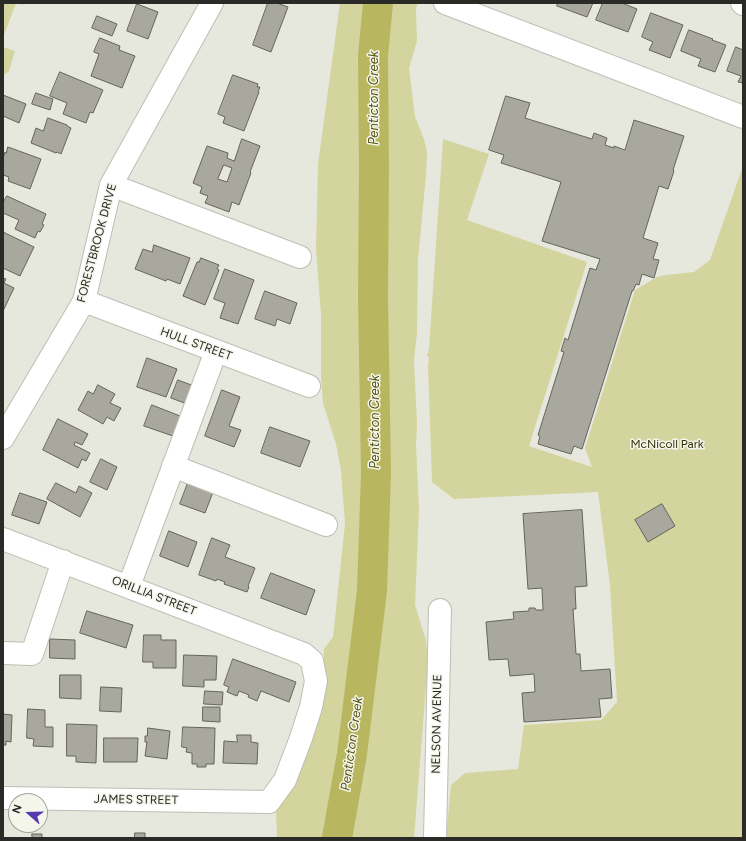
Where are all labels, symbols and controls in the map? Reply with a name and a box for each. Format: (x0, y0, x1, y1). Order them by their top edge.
water label: Penticton Creek (366, 51, 382, 145)
street label: FORESTBROOK DRIVE (74, 182, 120, 304)
street label: HULL STREET (158, 324, 234, 364)
water label: Penticton Creek (367, 375, 383, 469)
park label: McNicoll Park (630, 437, 704, 451)
street label: ORILLIA STREET (110, 573, 198, 619)
street label: NELSON AVENUE (429, 674, 445, 774)
water label: Penticton Creek (338, 696, 366, 792)
street label: JAMES STREET (94, 792, 178, 808)
north arrow (8, 793, 48, 833)
text: N (10, 803, 25, 815)

